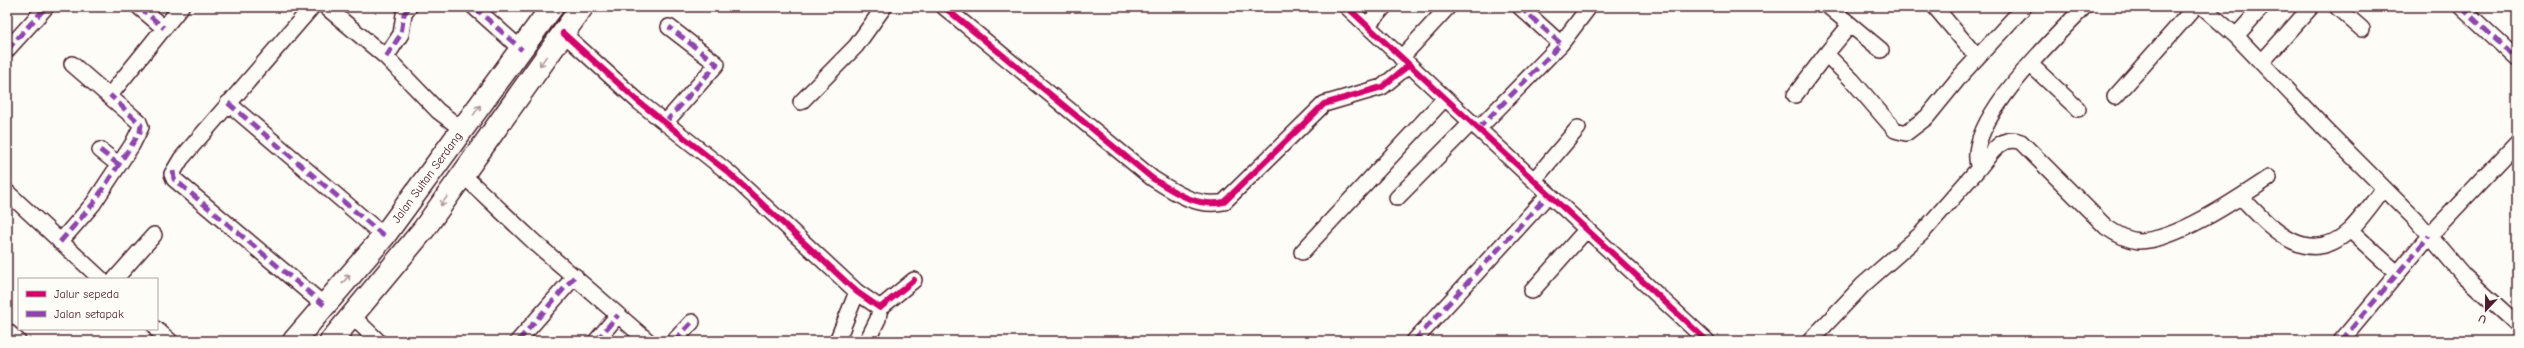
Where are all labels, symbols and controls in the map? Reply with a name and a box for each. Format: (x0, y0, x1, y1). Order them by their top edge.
one-way arrow (539, 56, 547, 67)
one-way arrow (473, 105, 481, 116)
street label: Jalan Sultan Serdang (389, 129, 465, 226)
one-way arrow (439, 196, 448, 207)
one-way arrow (342, 274, 351, 285)
legend (18, 278, 158, 330)
text: Jalur sepeda (54, 287, 119, 301)
north arrow (2466, 290, 2506, 330)
text: Jalan setapak (54, 307, 124, 321)
text: U (2477, 311, 2488, 326)

